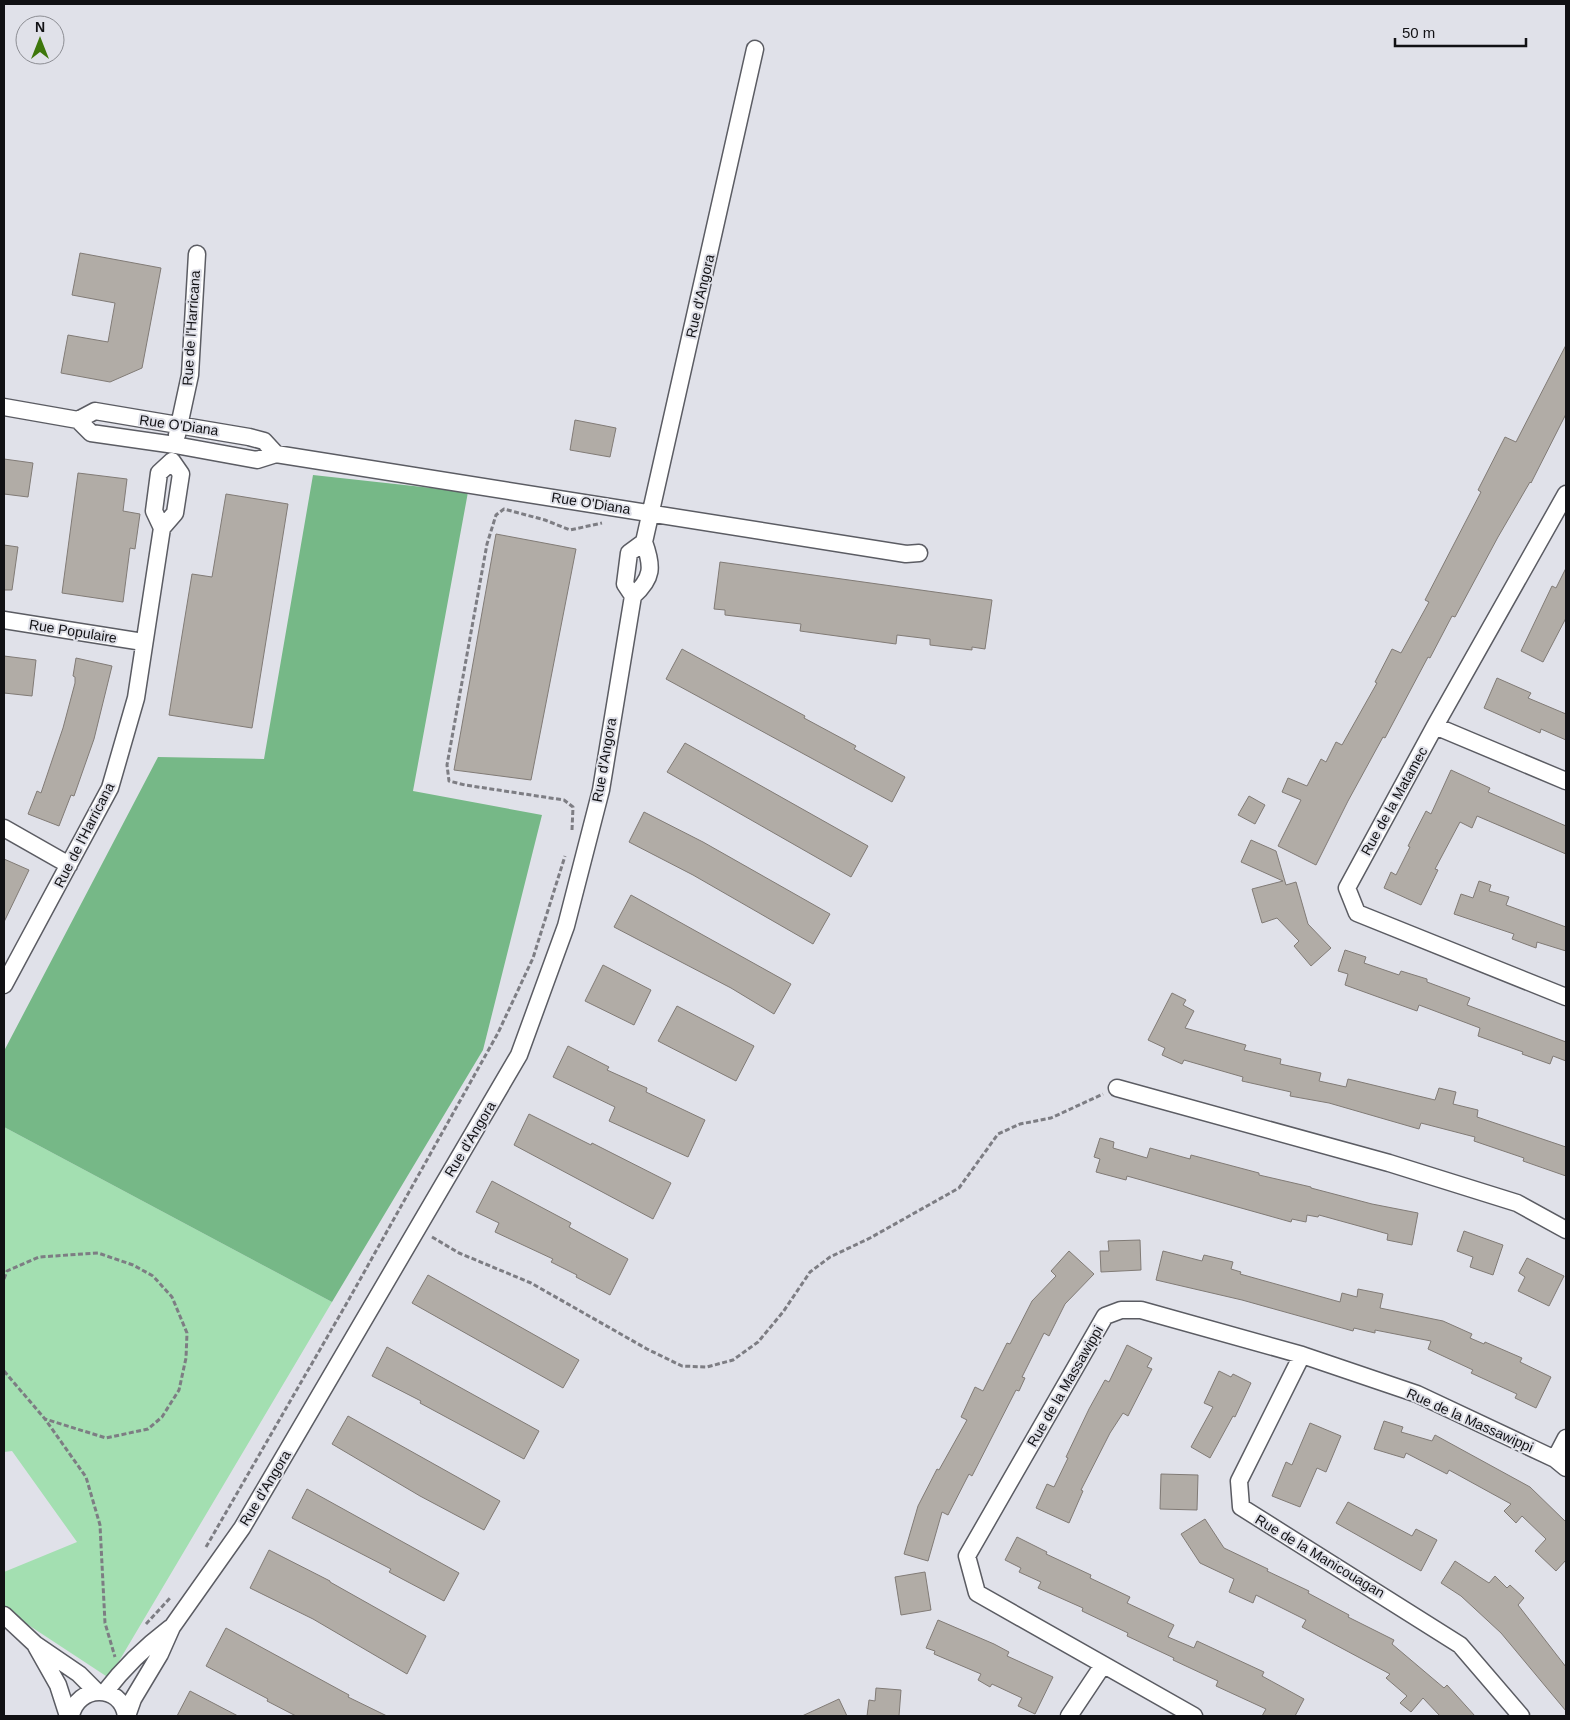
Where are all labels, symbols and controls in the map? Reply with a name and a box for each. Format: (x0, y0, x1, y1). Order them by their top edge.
north arrow (15, 15, 65, 65)
scale bar (1395, 15, 1526, 47)
text: N (35, 19, 45, 35)
text: 50 m (1402, 24, 1435, 41)
street label: Rue d'Angora (683, 253, 717, 339)
street label: Rue de l'Harricana (179, 270, 203, 386)
street label: Rue O'Diana (138, 412, 220, 438)
street label: Rue O'Diana (550, 489, 632, 517)
street label: Rue Populaire (28, 616, 118, 646)
street label: Rue d'Angora (589, 716, 619, 803)
street label: Rue de la Matamec (1358, 744, 1430, 858)
street label: Rue de l'Harricana (51, 780, 117, 890)
street label: Rue d'Angora (441, 1098, 499, 1180)
street label: Rue de la Massawippi (1024, 1323, 1106, 1449)
street label: Rue de la Massawippi (1404, 1385, 1536, 1455)
street label: Rue d'Angora (236, 1447, 294, 1529)
street label: Rue de la Manicouagan (1252, 1511, 1388, 1601)

